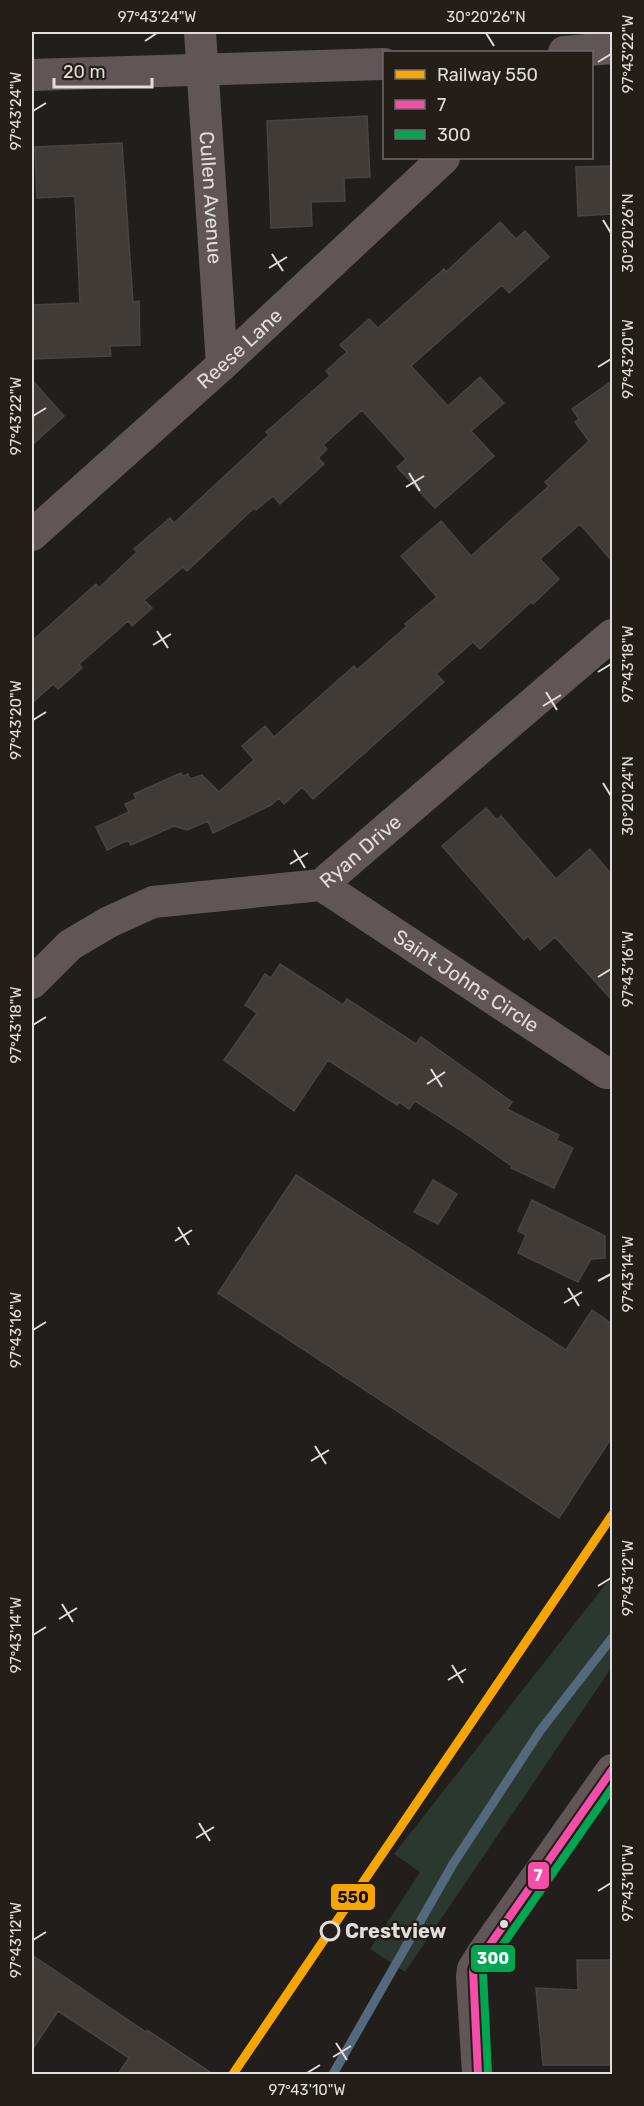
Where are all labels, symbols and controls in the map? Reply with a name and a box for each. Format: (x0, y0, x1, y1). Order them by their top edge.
text: 97°43'24"W (118, 8, 196, 26)
text: 30°20'26"N (446, 8, 526, 26)
text: 97°43'22"W (619, 15, 637, 93)
scale bar (54, 51, 152, 89)
legend (383, 51, 593, 159)
text: 20 m (63, 61, 105, 83)
text: Railway 550 (437, 64, 538, 86)
text: 97°43'24"W (7, 72, 25, 150)
text: 7 (437, 94, 446, 116)
text: 300 (437, 124, 471, 146)
street label: Cullen Avenue (195, 131, 227, 265)
text: 30°20'26"N (619, 193, 637, 273)
street label: Reese Lane (192, 303, 287, 394)
text: 97°43'20"W (619, 319, 637, 399)
text: 97°43'22"W (7, 377, 25, 455)
text: 97°43'18"W (619, 626, 637, 702)
text: 97°43'20"W (7, 680, 25, 760)
text: 30°20'24"N (619, 756, 637, 836)
street label: Ryan Drive (315, 810, 406, 893)
street label: Saint Johns Circle (389, 924, 544, 1037)
text: 97°43'16"W (619, 931, 637, 1007)
text: 97°43'18"W (7, 987, 25, 1063)
text: 97°43'14"W (619, 1236, 637, 1312)
text: 97°43'16"W (7, 1292, 25, 1368)
text: 97°43'12"W (619, 1540, 637, 1616)
text: 97°43'14"W (7, 1597, 25, 1673)
text: 97°43'10"W (619, 1845, 637, 1921)
line badge: 7 (527, 1861, 550, 1890)
text: 7 (533, 1866, 543, 1885)
line badge: 550 (330, 1883, 376, 1911)
text: 550 (337, 1888, 369, 1907)
text: 97°43'12"W (7, 1902, 25, 1978)
unlabelled marker (498, 1918, 510, 1930)
place label: Crestview (345, 1919, 446, 1943)
marker: Crestview (320, 1921, 340, 1941)
line badge: 300 (470, 1944, 516, 1973)
text: 300 (477, 1949, 509, 1968)
text: 97°43'10"W (269, 2081, 345, 2099)

